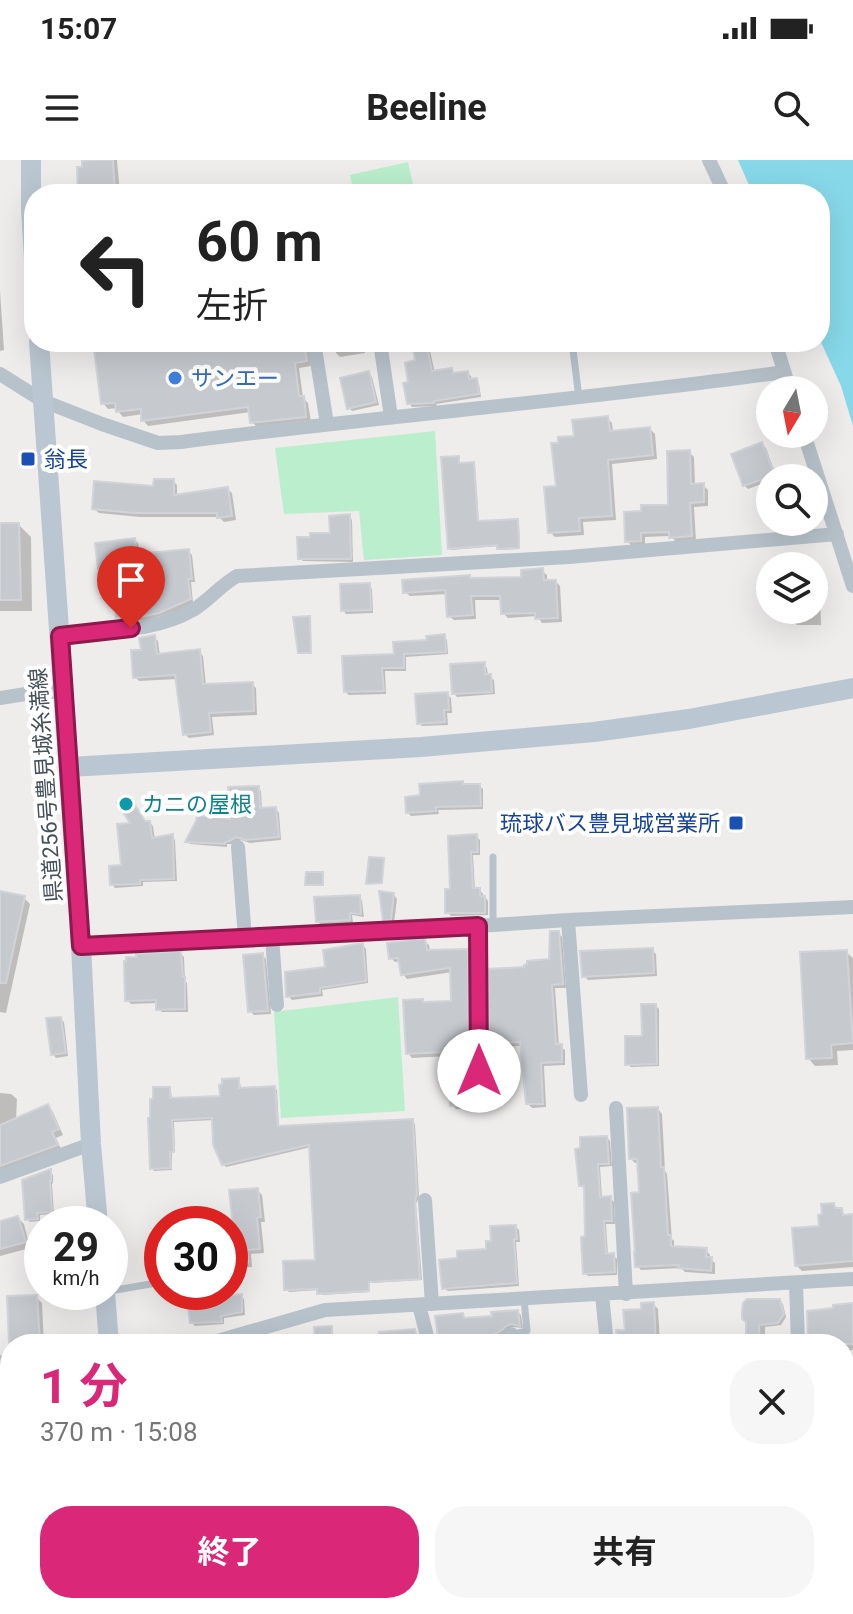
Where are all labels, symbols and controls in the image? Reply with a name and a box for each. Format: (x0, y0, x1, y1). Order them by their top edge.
text: 15:07 (40, 11, 117, 46)
icon: menu (40, 86, 84, 130)
icon: search (769, 86, 813, 130)
text: Beeline (366, 87, 487, 129)
text: 60 m (196, 209, 323, 275)
icon: left (64, 216, 168, 320)
text: 左折 (196, 285, 268, 327)
place label: サンエー (191, 366, 279, 391)
marker: サンエー (166, 369, 184, 387)
north arrow (756, 376, 828, 448)
map controls (756, 376, 828, 624)
place label: 翁長 (44, 447, 88, 472)
marker: 翁長 (19, 450, 37, 468)
button: search (756, 464, 828, 536)
pin (97, 546, 165, 628)
button: layers (756, 552, 828, 624)
icon: arrive (109, 558, 153, 602)
street label: 県道256号豊見城糸満線 (25, 667, 67, 903)
place label: カニの屋根 (142, 792, 252, 817)
marker: カニの屋根 (117, 795, 135, 813)
place label: 琉球バス豊見城営業所 (500, 811, 720, 836)
marker: 琉球バス豊見城営業所 (727, 814, 745, 832)
position arrow (437, 1029, 521, 1113)
speed limit sign: 30 (144, 1206, 248, 1310)
text: 29 (53, 1224, 99, 1271)
text: km/h (53, 1266, 99, 1290)
text: 1 分 (40, 1358, 127, 1415)
button: close (730, 1360, 814, 1444)
text: 370 m · 15:08 (40, 1417, 198, 1447)
button: 終了 (40, 1506, 419, 1598)
button: 共有 (435, 1506, 814, 1598)

